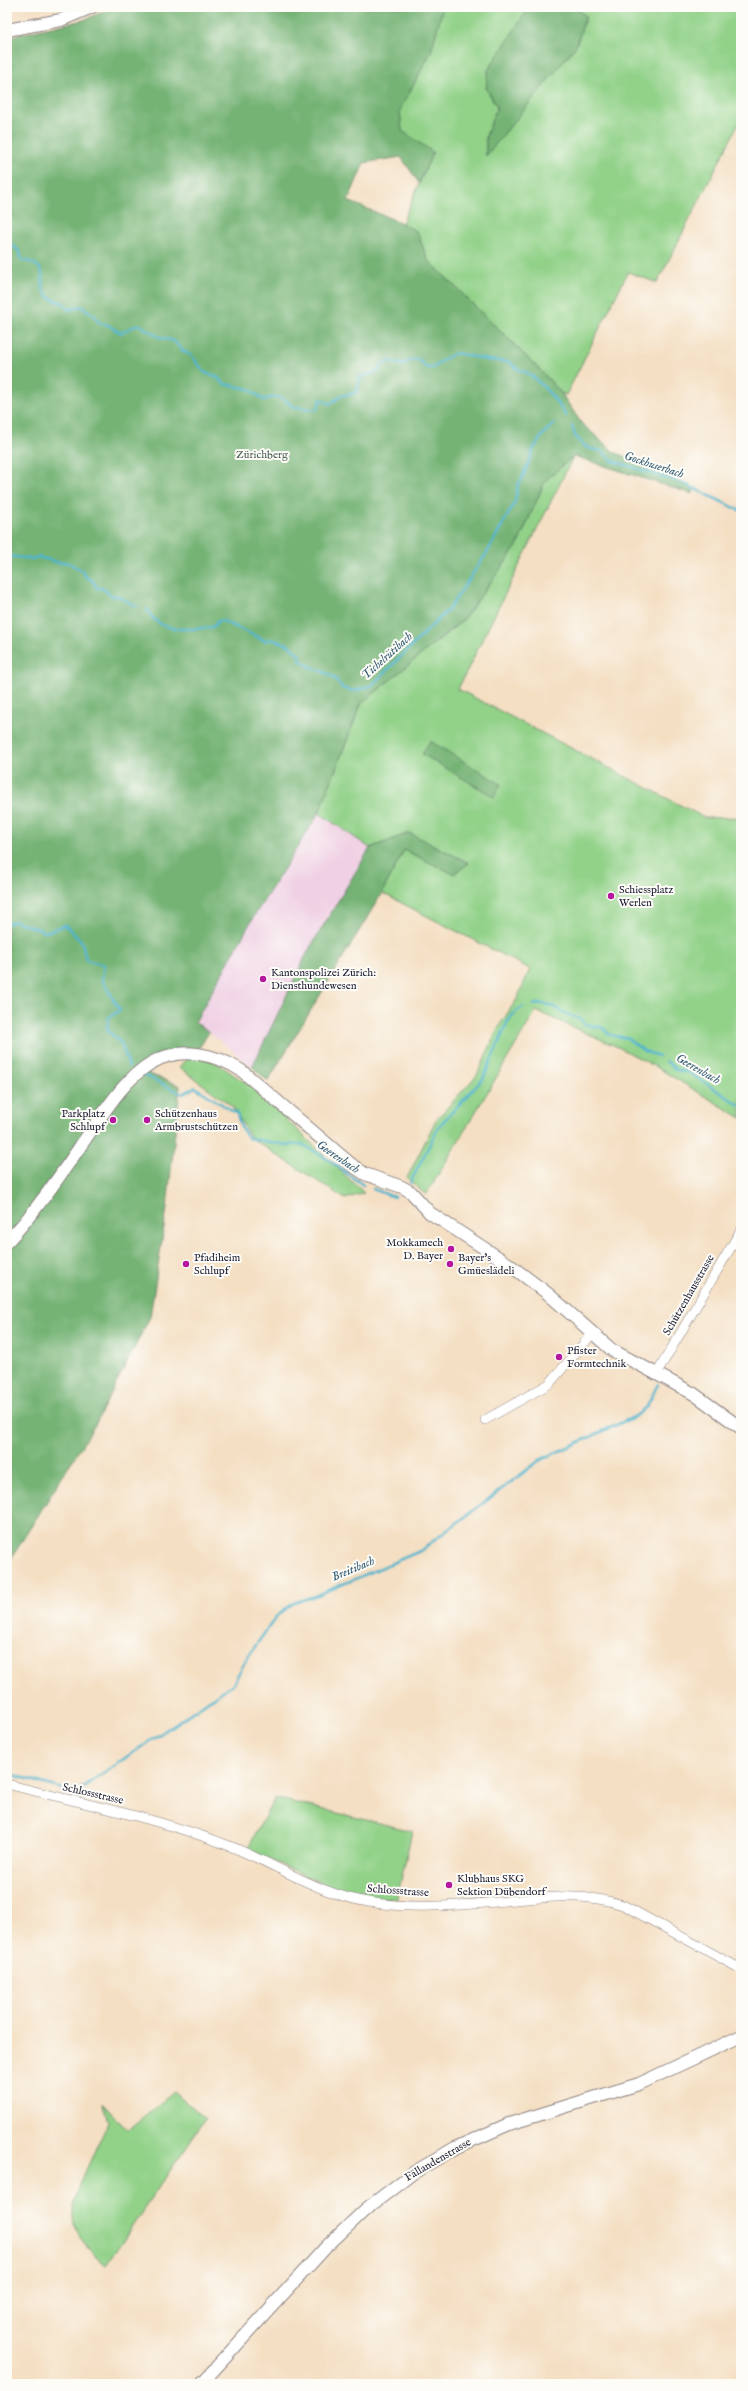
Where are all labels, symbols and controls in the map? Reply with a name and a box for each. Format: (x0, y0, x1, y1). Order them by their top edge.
park label: Zürichberg (236, 448, 289, 462)
water label: Gockhuserbach (622, 448, 686, 482)
water label: Tichelrütibach (358, 629, 416, 683)
place label: Schiessplatz Werlen (619, 883, 673, 910)
marker: Schiessplatz Werlen (606, 891, 616, 901)
place label: Kantonspolizei Zürich: Diensthundewesen (271, 966, 376, 993)
marker: Kantonspolizei Zürich: Diensthundewesen (258, 974, 268, 984)
water label: Geerenbach (673, 1050, 723, 1088)
place label: Parkplatz Schlupf (62, 1107, 107, 1134)
place label: Schützenhaus Armbrustschützen (154, 1107, 238, 1134)
marker: Parkplatz Schlupf (108, 1115, 118, 1125)
marker: Schützenhaus Armbrustschützen (142, 1115, 152, 1125)
water label: Geerenbach (314, 1137, 362, 1177)
place label: Mokkamech D. Bayer (386, 1236, 443, 1263)
marker: Mokkamech D. Bayer (446, 1244, 456, 1254)
place label: Pfadiheim Schlupf (194, 1251, 241, 1278)
place label: Bayer's Gmüeslädeli (458, 1251, 514, 1278)
street label: Schützenhausstrasse (660, 1252, 718, 1338)
marker: Pfadiheim Schlupf (181, 1259, 191, 1269)
marker: Bayer's Gmüeslädeli (445, 1259, 455, 1269)
place label: Pfister Formtechnik (567, 1344, 626, 1371)
marker: Pfister Formtechnik (554, 1352, 564, 1362)
water label: Breitibach (329, 1553, 377, 1585)
street label: Schlossstrasse (61, 1780, 125, 1808)
place label: Klubhaus SKG Sektion Dübendorf (457, 1872, 548, 1899)
marker: Klubhaus SKG Sektion Dübendorf (444, 1880, 454, 1890)
street label: Schlossstrasse (367, 1882, 429, 1900)
street label: Fällandenstrasse (402, 2135, 474, 2185)

